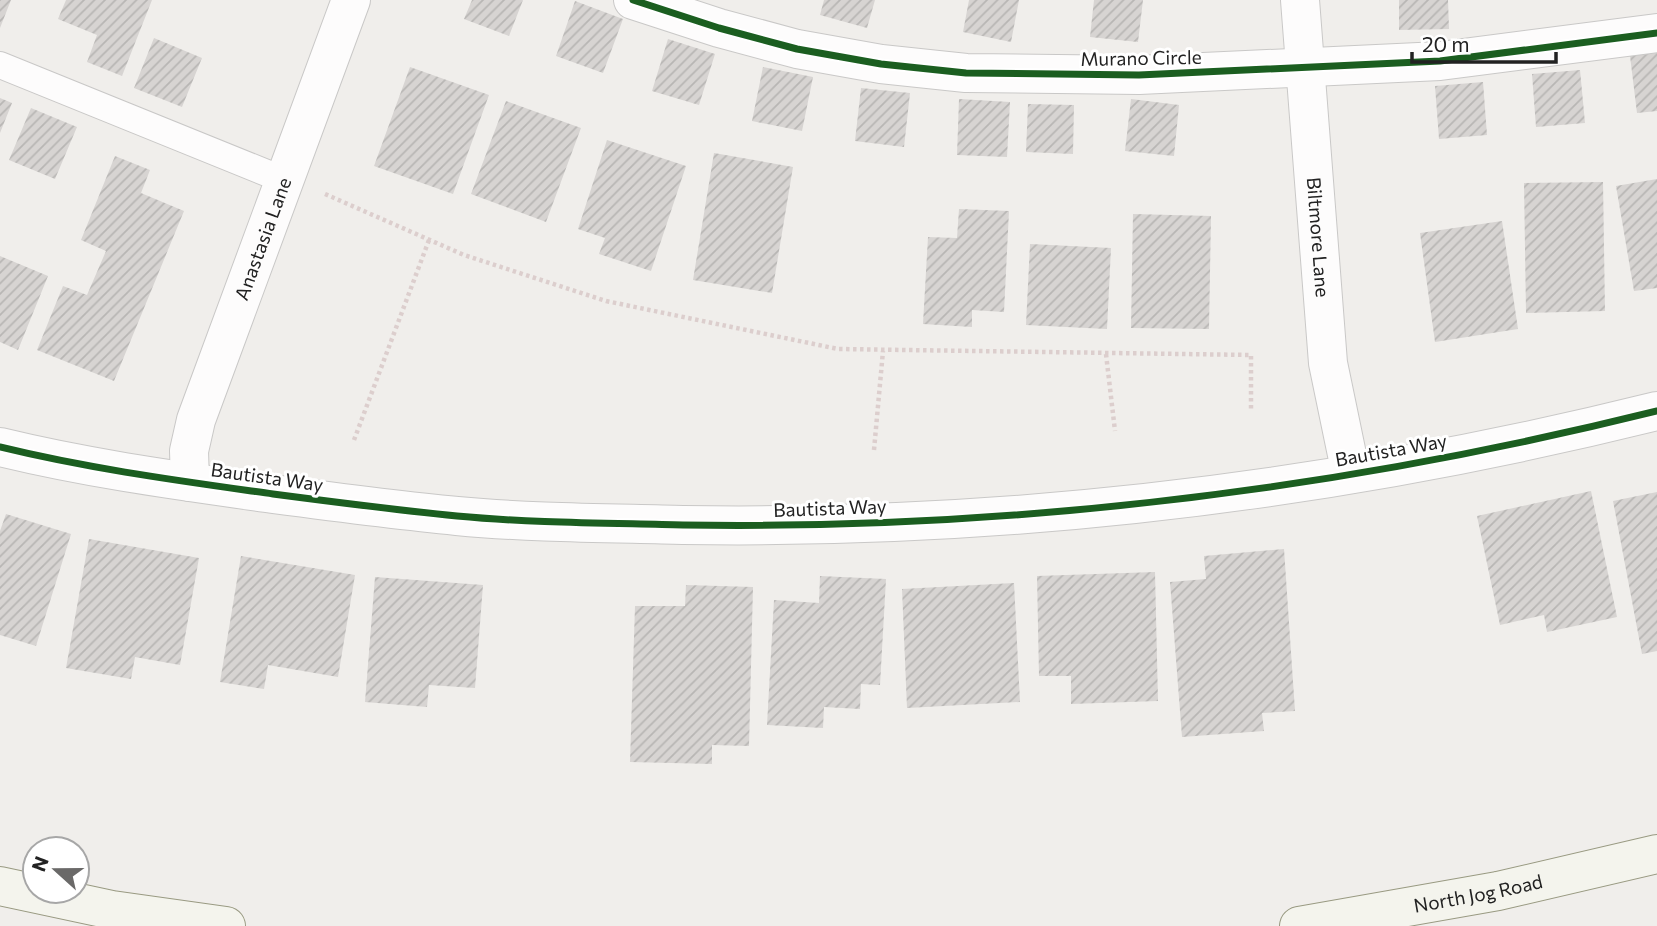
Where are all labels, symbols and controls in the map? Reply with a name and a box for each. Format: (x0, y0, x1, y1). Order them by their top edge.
scale bar (1412, 21, 1556, 65)
text: 20 m (1422, 31, 1470, 56)
street label: Murano Circle (1080, 45, 1202, 70)
street label: Anastasia Lane (229, 174, 296, 303)
street label: Biltmore Lane (1303, 176, 1335, 298)
street label: Bautista Way (1333, 428, 1449, 471)
street label: Bautista Way (209, 457, 325, 496)
street label: Bautista Way (773, 494, 887, 521)
north arrow (21, 835, 91, 905)
text: N (26, 853, 53, 875)
street label: North Jog Road (1412, 869, 1545, 917)

